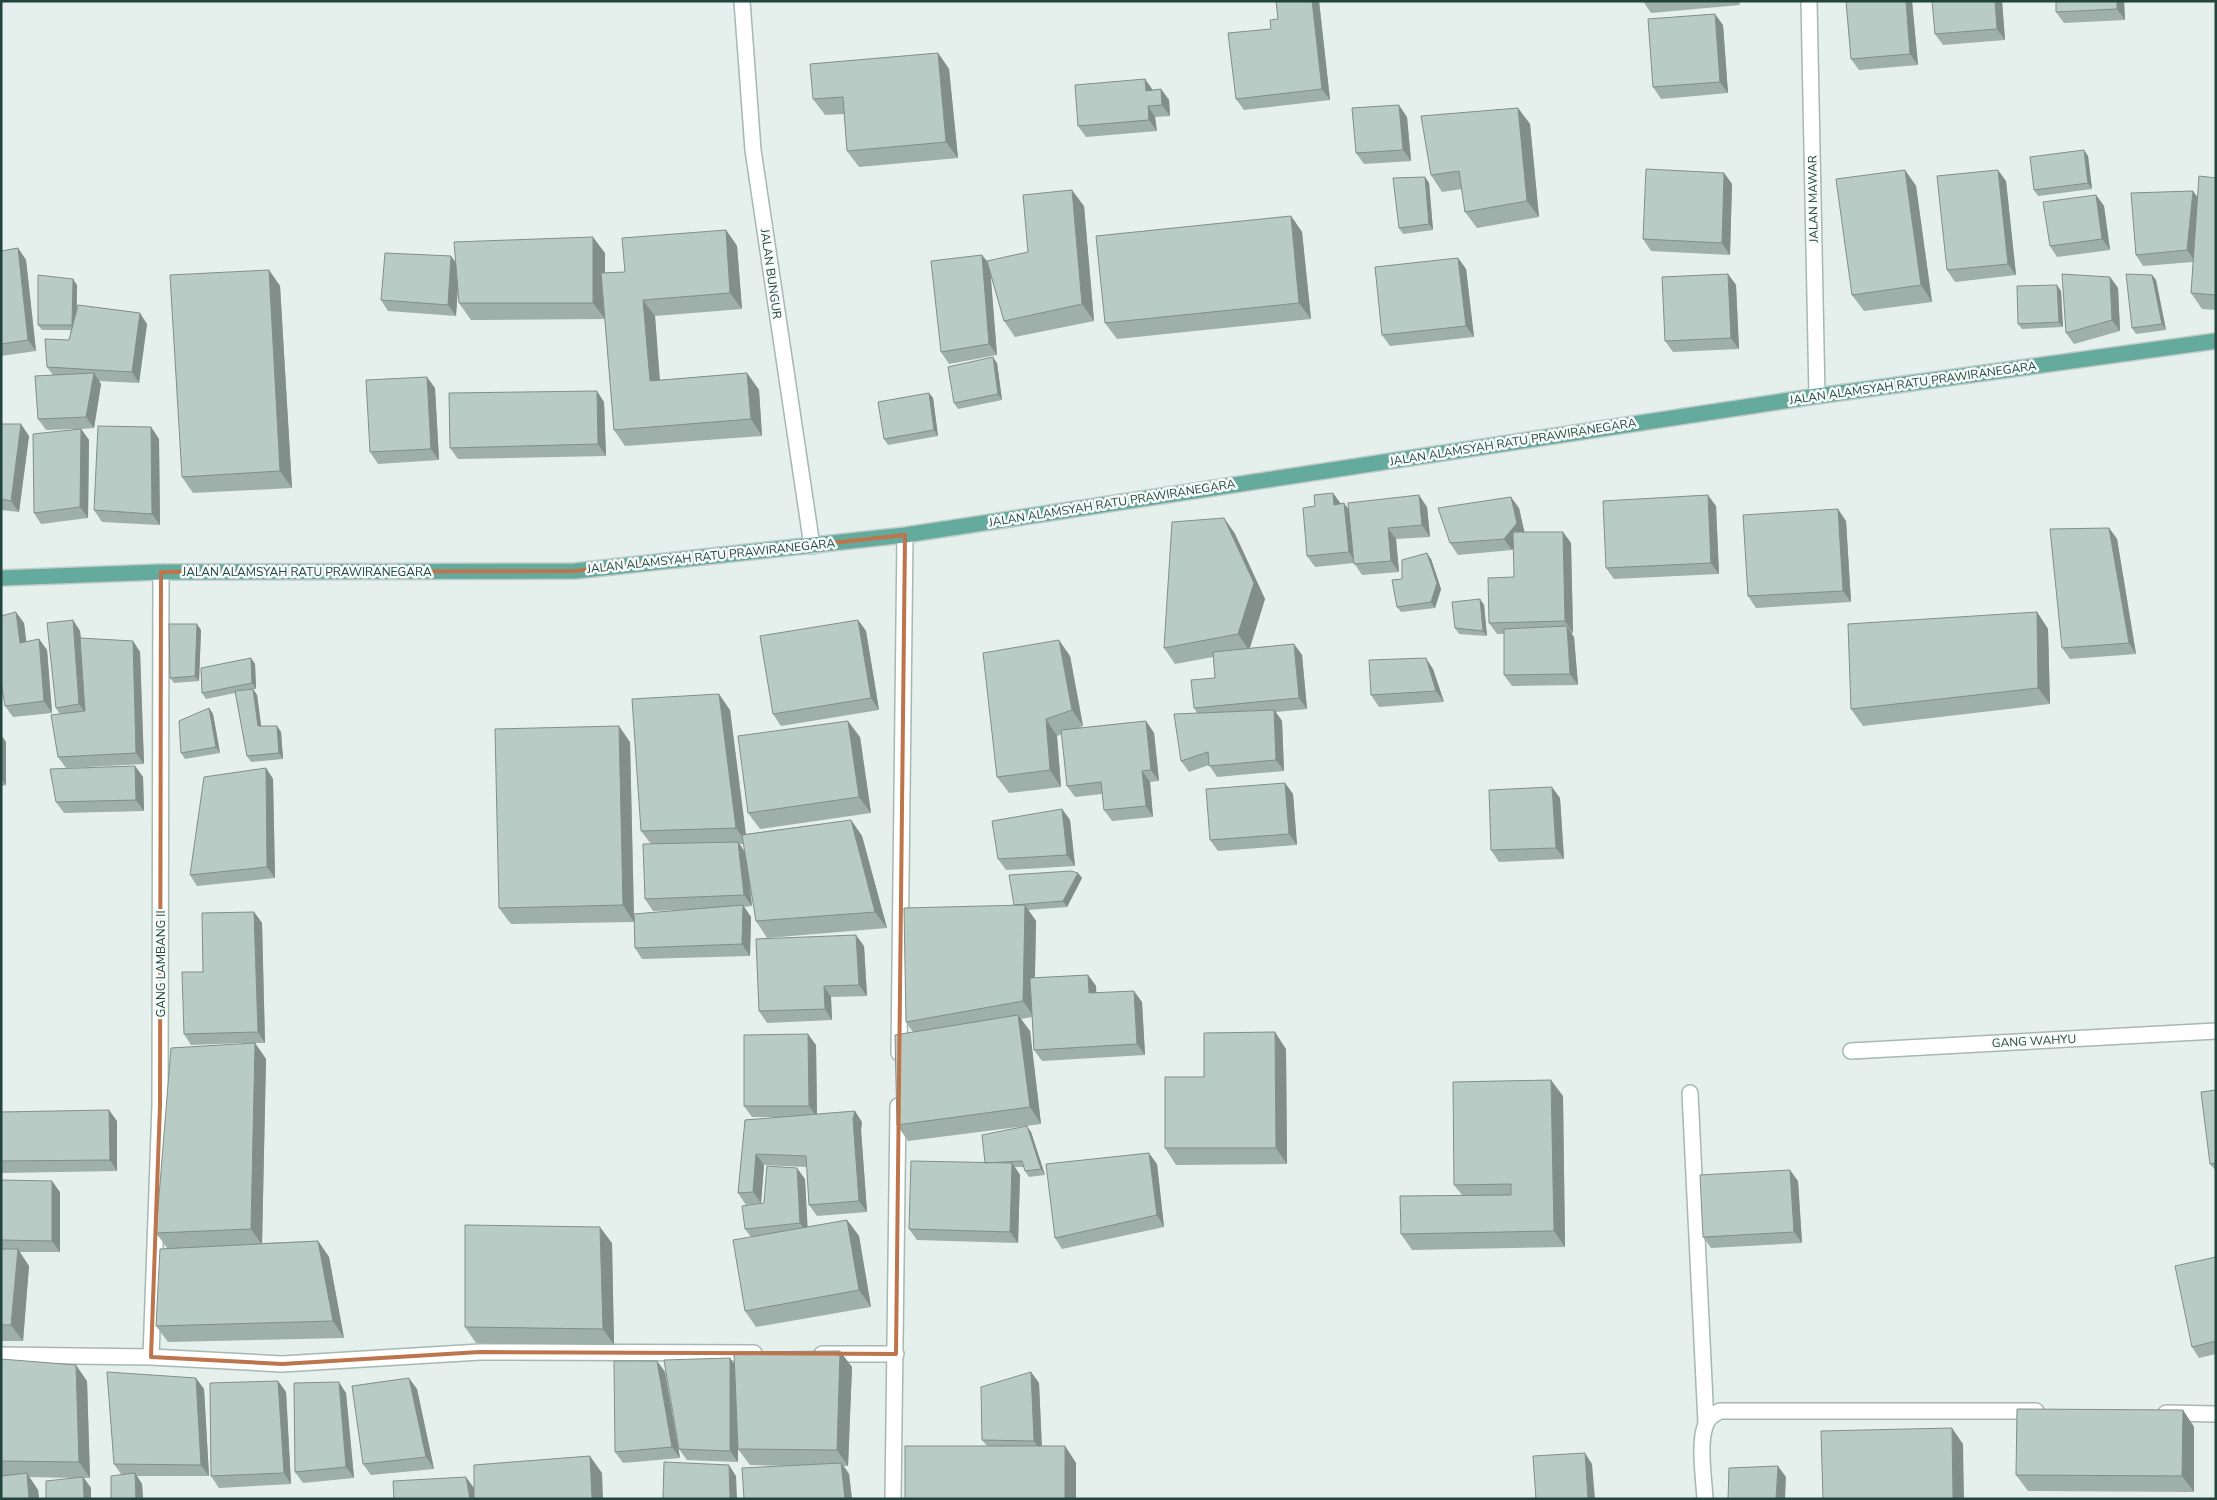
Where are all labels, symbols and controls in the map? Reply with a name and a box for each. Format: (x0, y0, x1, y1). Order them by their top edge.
street label: JALAN MAWAR (1804, 155, 1822, 244)
street label: JALAN BUNGUR (757, 227, 785, 320)
street label: JALAN ALAMSYAH RATU PRAWIRANEGARA (1787, 358, 2038, 408)
street label: JALAN ALAMSYAH RATU PRAWIRANEGARA (1388, 415, 1638, 470)
street label: JALAN ALAMSYAH RATU PRAWIRANEGARA (987, 476, 1237, 531)
street label: JALAN ALAMSYAH RATU PRAWIRANEGARA (585, 535, 836, 577)
street label: JALAN ALAMSYAH RATU PRAWIRANEGARA (181, 564, 432, 580)
street label: GANG LAMBANG II (153, 910, 169, 1018)
street label: GANG WAHYU (1991, 1031, 2077, 1051)

